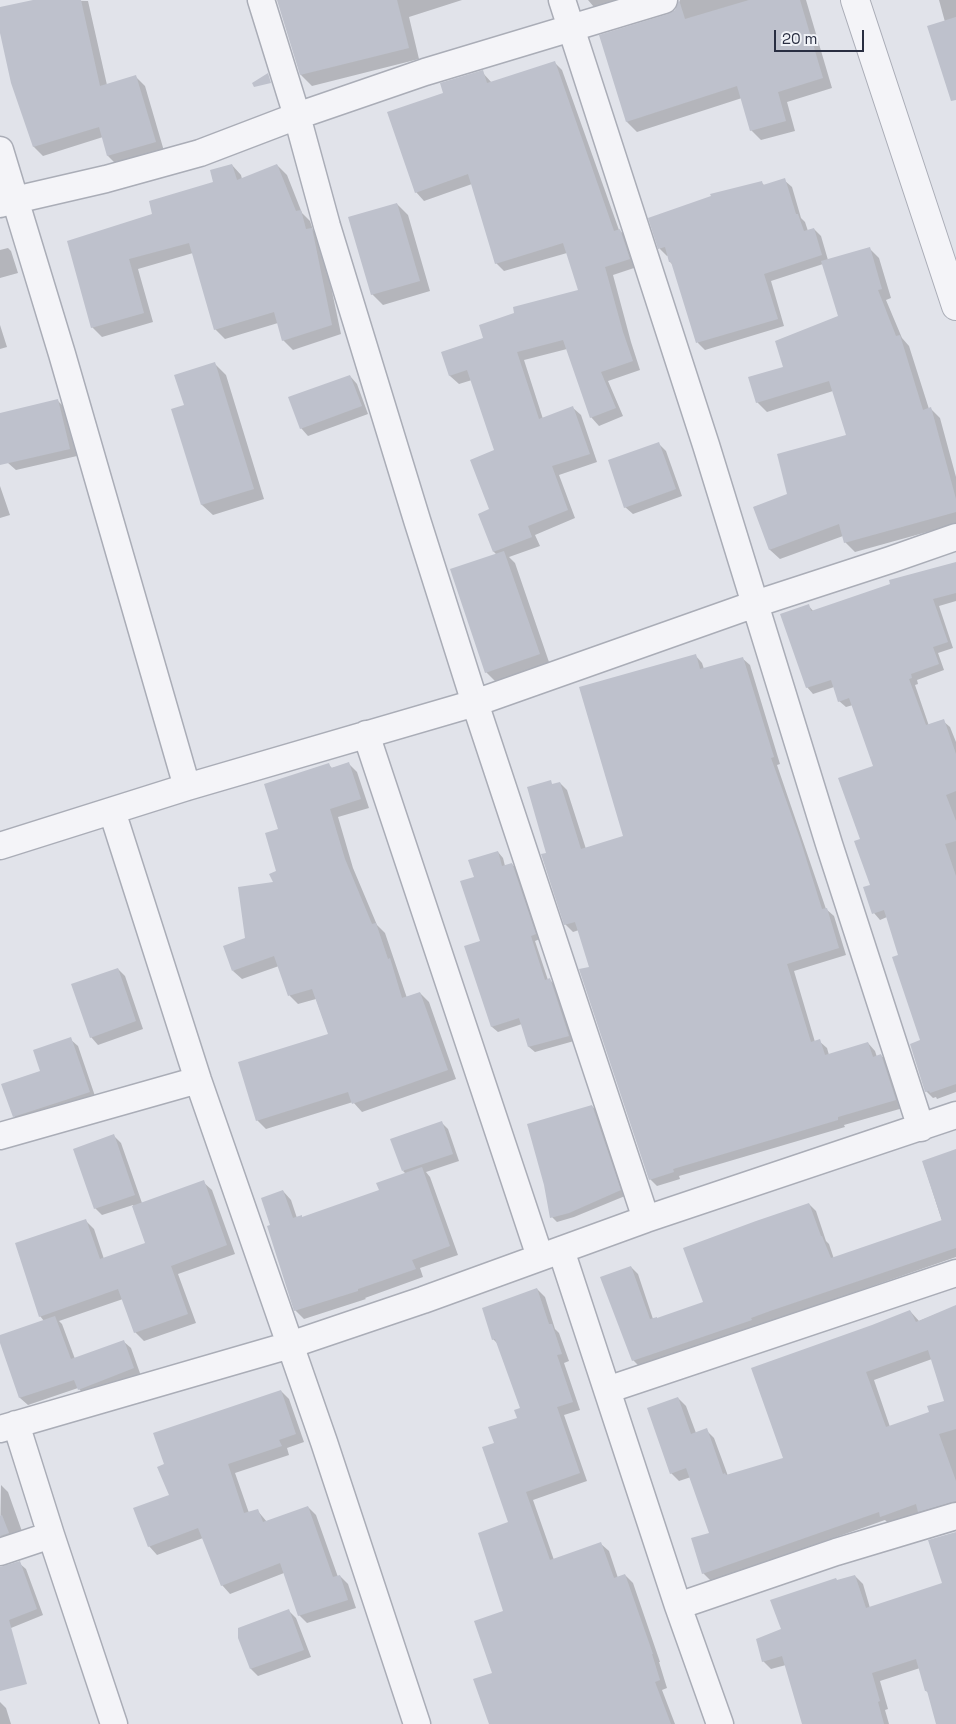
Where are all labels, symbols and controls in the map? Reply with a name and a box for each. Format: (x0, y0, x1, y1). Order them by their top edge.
scale bar (776, 20, 866, 52)
text: 20 m (782, 29, 817, 48)

